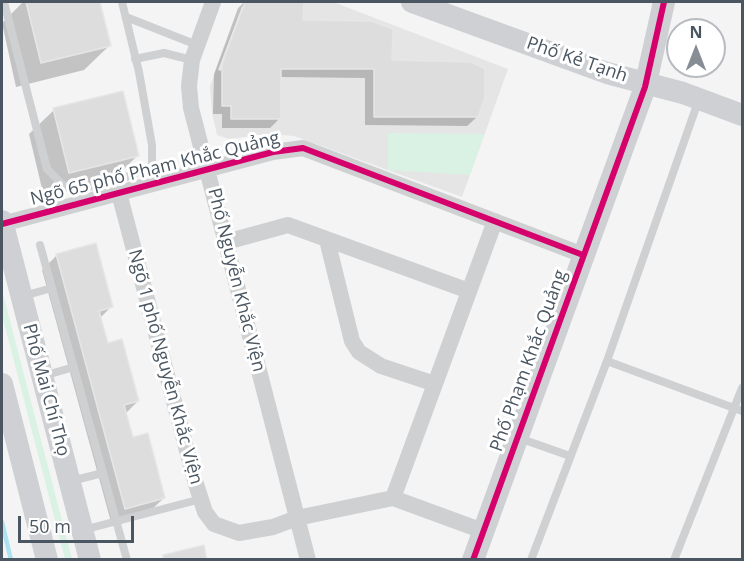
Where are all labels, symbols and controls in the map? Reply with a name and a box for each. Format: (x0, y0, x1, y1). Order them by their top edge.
north arrow (666, 18, 726, 78)
text: N (689, 21, 703, 43)
street label: Phố Kẻ Tạnh (524, 33, 630, 87)
street label: Ngõ 65 phố Phạm Khắc Quảng (28, 128, 282, 210)
street label: Phố Nguyễn Khắc Viện (203, 186, 269, 374)
street label: Ngõ 1 phố Nguyễn Khắc Viện (123, 247, 207, 487)
street label: Phố Phạm Khắc Quảng (486, 267, 572, 455)
street label: Phố Mai Chí Thọ (18, 321, 74, 459)
scale bar (21, 504, 136, 542)
text: 50 m (29, 514, 71, 538)

